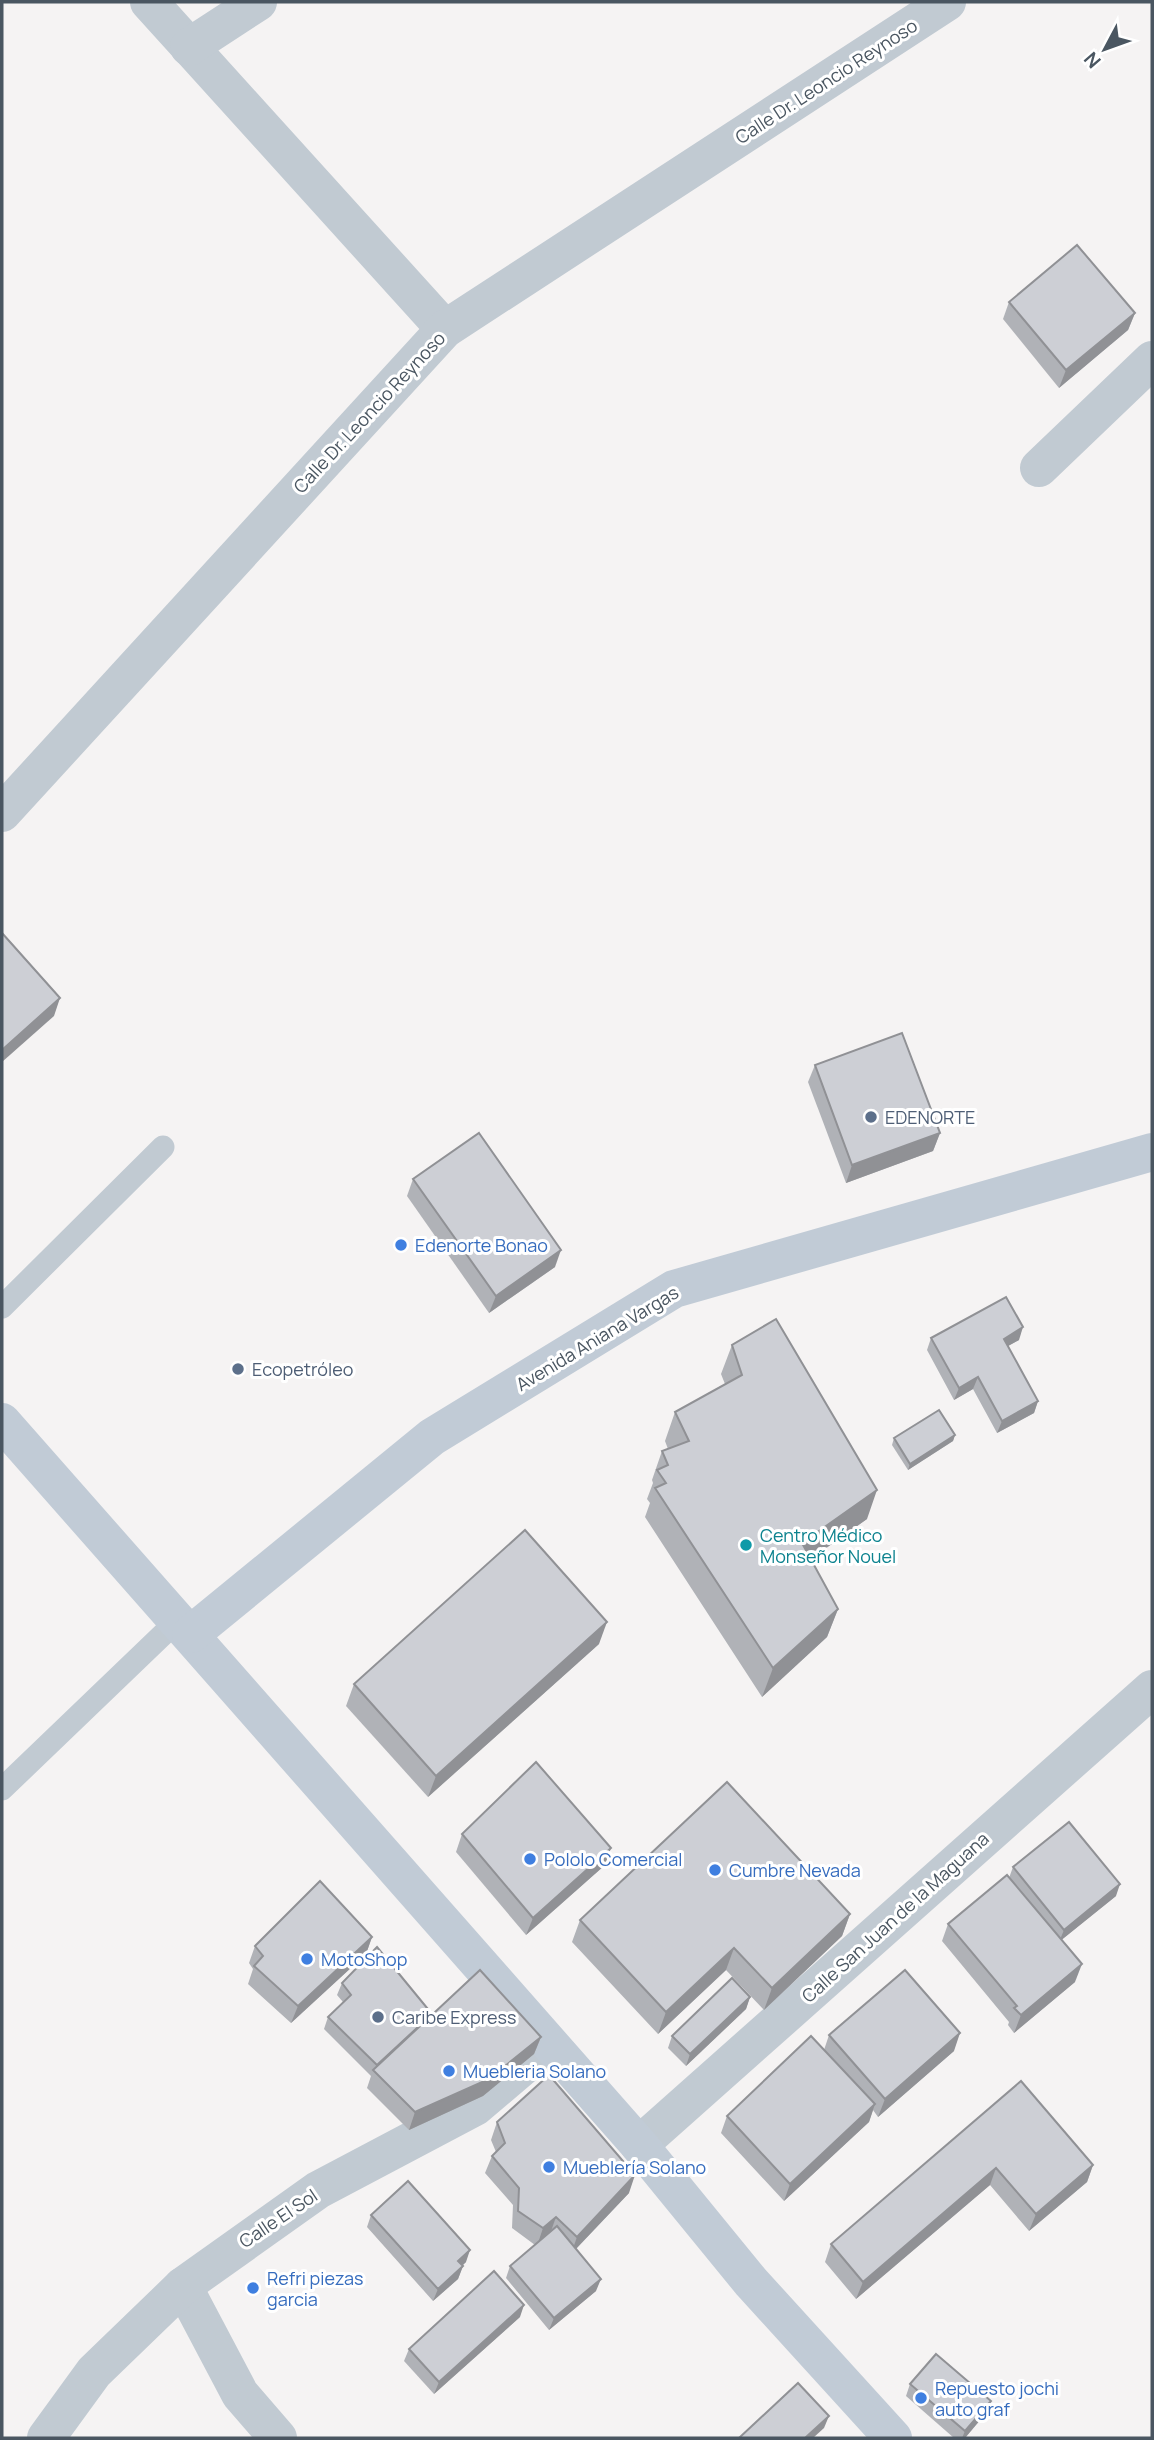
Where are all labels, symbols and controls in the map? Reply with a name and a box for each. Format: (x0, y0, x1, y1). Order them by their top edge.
street label: Calle Dr. Leoncio Reynoso (730, 13, 922, 149)
north arrow (1070, 14, 1140, 84)
text: N (1078, 46, 1106, 74)
street label: Calle Dr. Leoncio Reynoso (288, 326, 450, 498)
place label: EDENORTE (885, 1105, 975, 1129)
marker: EDENORTE (863, 1109, 879, 1125)
place label: Edenorte Bonao (415, 1233, 548, 1257)
marker: Edenorte Bonao (393, 1237, 409, 1253)
street label: Avenida Aniana Vargas (511, 1280, 683, 1396)
place label: Ecopetróleo (252, 1357, 353, 1381)
marker: Ecopetróleo (230, 1361, 246, 1377)
place label: Centro Médico Monseñor Nouel (760, 1523, 896, 1568)
marker: Centro Médico Monseñor Nouel (738, 1537, 754, 1553)
street label: Calle San Juan de la Maguana (796, 1826, 994, 2008)
place label: Pololo Comercial (544, 1847, 682, 1871)
marker: Pololo Comercial (522, 1851, 538, 1867)
place label: Cumbre Nevada (729, 1858, 861, 1882)
marker: Cumbre Nevada (707, 1862, 723, 1878)
place label: MotoShop (321, 1947, 407, 1971)
marker: MotoShop (299, 1951, 315, 1967)
place label: Caribe Express (392, 2005, 516, 2029)
marker: Caribe Express (370, 2009, 386, 2025)
place label: Muebleria Solano (463, 2059, 606, 2083)
marker: Muebleria Solano (441, 2063, 457, 2079)
place label: Mueblería Solano (563, 2155, 706, 2179)
marker: Mueblería Solano (541, 2159, 557, 2175)
street label: Calle El Sol (234, 2183, 322, 2253)
place label: Refri piezas garcia (267, 2266, 363, 2311)
marker: Refri piezas garcia (245, 2280, 261, 2296)
place label: Repuesto jochi auto graf (935, 2376, 1059, 2421)
marker: Repuesto jochi auto graf (913, 2390, 929, 2406)

